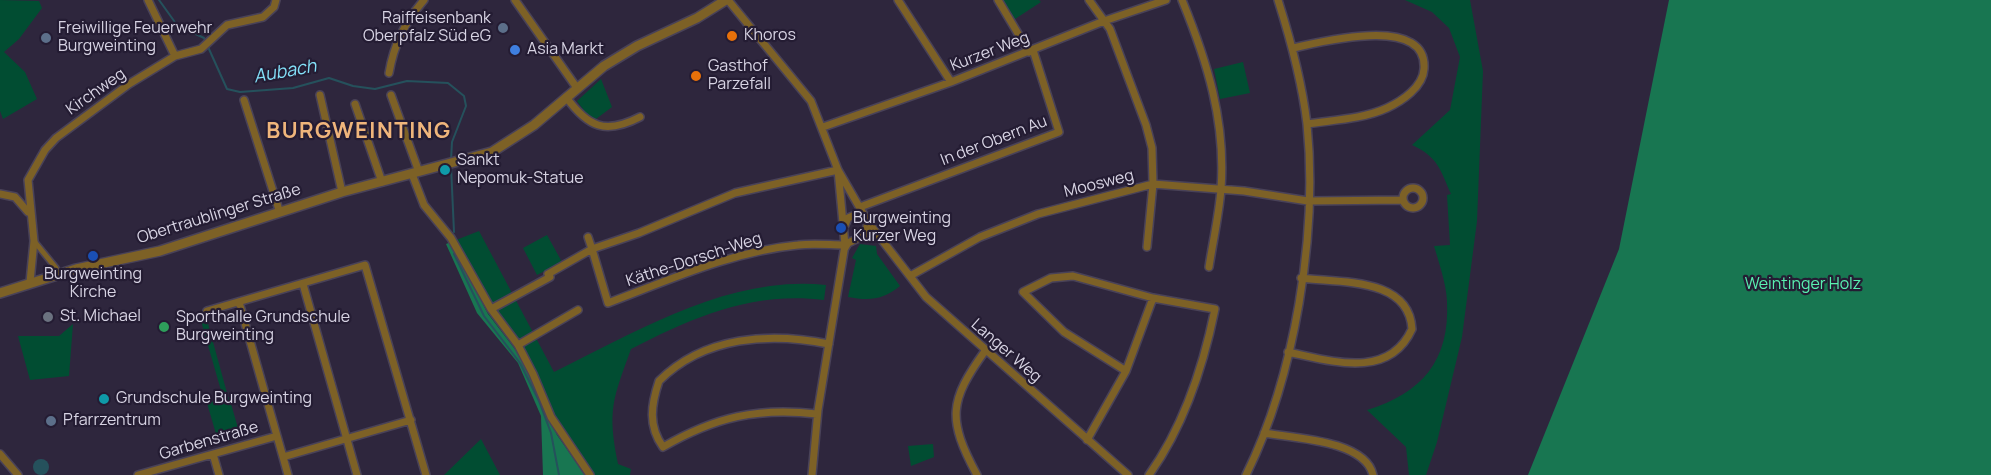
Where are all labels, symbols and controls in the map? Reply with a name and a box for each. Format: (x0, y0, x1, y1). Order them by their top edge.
place label: Raiffeisenbank Oberpfalz Süd eG (363, 9, 491, 47)
place label: Freiwillige Feuerwehr Burgweinting (58, 19, 212, 57)
marker: Raiffeisenbank Oberpfalz Süd eG (496, 21, 510, 35)
place label: Khoros (744, 26, 796, 46)
street label: Kurzer Weg (948, 28, 1032, 76)
marker: Khoros (725, 29, 739, 43)
marker: Freiwillige Feuerwehr Burgweinting (39, 31, 53, 45)
place label: Asia Markt (527, 40, 604, 60)
marker: Asia Markt (508, 43, 522, 57)
water label: Aubach (252, 56, 318, 88)
place label: Gasthof Parzefall (708, 57, 771, 95)
street label: Kirchweg (63, 65, 129, 119)
marker: Gasthof Parzefall (689, 69, 703, 83)
street label: In der Obern Au (938, 112, 1050, 170)
district label: BURGWEINTING (266, 119, 452, 145)
place label: Sankt Nepomuk-Statue (457, 151, 584, 189)
marker: Sankt Nepomuk-Statue (438, 163, 452, 177)
street label: Moosweg (1062, 166, 1136, 202)
street label: Obertraublinger Straße (135, 180, 303, 248)
place label: Burgweinting Kurzer Weg (853, 209, 951, 247)
marker: Burgweinting Kurzer Weg (834, 221, 848, 235)
street label: Käthe-Dorsch-Weg (624, 229, 764, 291)
marker: Burgweinting Kirche (86, 249, 100, 263)
place label: Burgweinting Kirche (44, 265, 142, 303)
park label: Weintinger Holz (1745, 275, 1861, 295)
place label: St. Michael (60, 307, 141, 327)
place label: Sporthalle Grundschule Burgweinting (176, 308, 350, 346)
marker: St. Michael (41, 310, 55, 324)
street label: Langer Weg (967, 315, 1045, 387)
marker: Sporthalle Grundschule Burgweinting (157, 320, 171, 334)
place label: Grundschule Burgweinting (116, 389, 312, 409)
marker: Grundschule Burgweinting (97, 392, 111, 406)
place label: Pfarrzentrum (63, 411, 161, 431)
marker: Pfarrzentrum (44, 414, 58, 428)
street label: Garbenstraße (157, 418, 261, 464)

